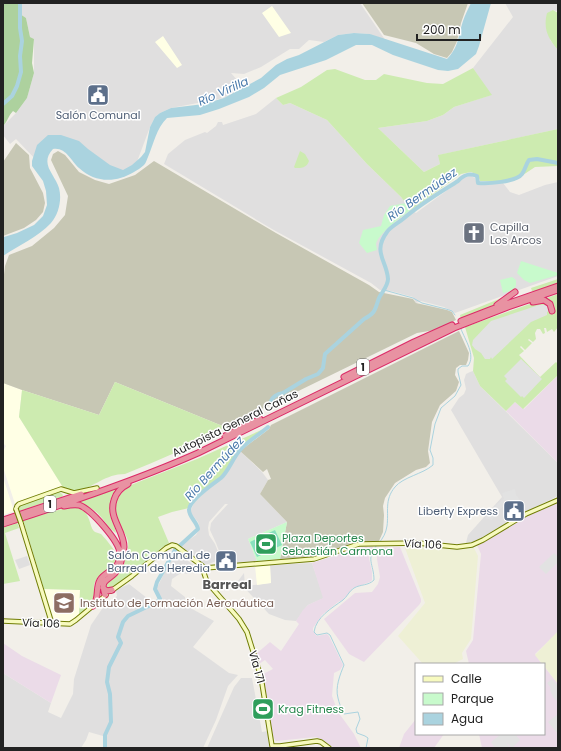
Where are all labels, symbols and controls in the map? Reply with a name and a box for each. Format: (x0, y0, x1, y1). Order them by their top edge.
scale bar (417, 16, 480, 42)
text: 200 m (423, 21, 461, 38)
water label: Río Virilla (195, 72, 251, 110)
public building icon: Salón Comunal (85, 82, 111, 108)
place label: Salón Comunal (56, 107, 140, 123)
water label: Río Bermúdez (384, 163, 461, 224)
place label: Capilla Los Arcos (490, 219, 542, 248)
church icon: Capilla Los Arcos (461, 220, 487, 246)
road number: 1 (357, 359, 369, 375)
street label: Autopista General Cañas (169, 385, 301, 461)
water label: Río Bermúdez (180, 432, 248, 504)
road number: 1 (44, 496, 56, 512)
public building icon: Liberty Express (501, 498, 527, 524)
place label: Liberty Express (418, 503, 498, 519)
place label: Plaza Deportes Sebastián Carmona (282, 530, 393, 559)
sports icon: Plaza Deportes Sebastián Carmona (253, 531, 279, 557)
street label: Vía 106 (404, 535, 442, 553)
place label: Salón Comunal de Barreal de Heredia (108, 547, 210, 576)
public building icon: Salón Comunal de Barreal de Heredia (213, 548, 239, 574)
district label: Barreal (202, 575, 252, 594)
school or university icon: Instituto de Formación Aeronáutica (51, 590, 77, 616)
place label: Instituto de Formación Aeronáutica (80, 595, 274, 611)
street label: Vía 106 (22, 614, 60, 632)
street label: Vía 171 (245, 649, 269, 685)
legend (415, 663, 545, 735)
text: Calle (451, 670, 482, 687)
text: Parque (451, 690, 494, 707)
sports icon: Krag Fitness (250, 696, 276, 722)
place label: Krag Fitness (278, 701, 344, 717)
text: Agua (451, 710, 483, 727)

